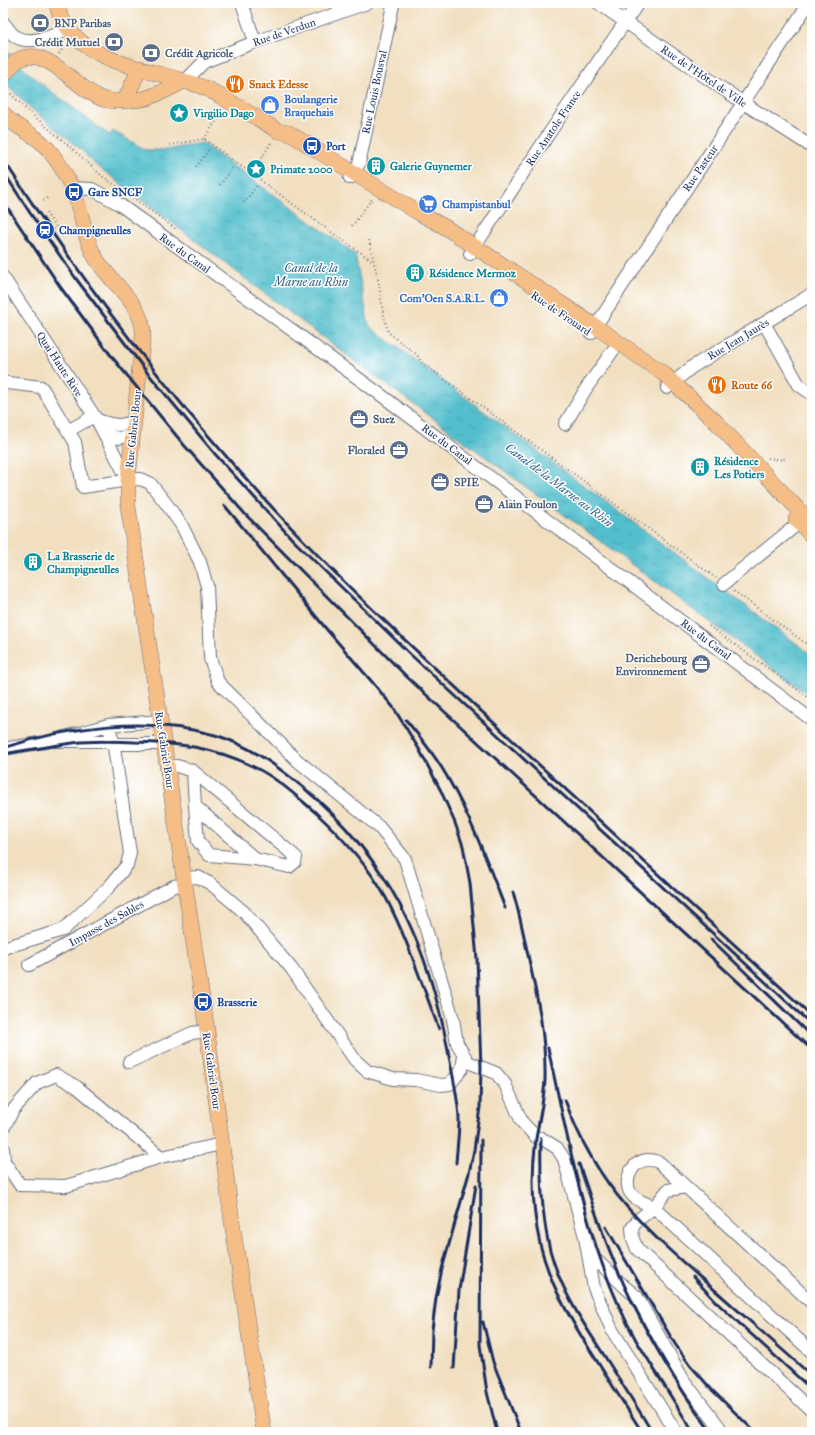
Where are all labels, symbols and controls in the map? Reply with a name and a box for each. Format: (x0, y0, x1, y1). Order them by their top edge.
bank icon: BNP Paribas (29, 12, 51, 34)
street label: Rue de Verdun (251, 16, 317, 49)
place label: BNP Paribas (54, 17, 111, 30)
bank icon: Crédit Mutuel (103, 31, 125, 53)
place label: Crédit Mutuel (35, 36, 101, 49)
bank icon: Crédit Agricole (140, 42, 162, 64)
street label: Rue de l'Hôtel de Ville (658, 43, 750, 110)
place label: Crédit Agricole (165, 47, 234, 60)
street label: Rue Louis Bousval (359, 49, 390, 135)
restaurant icon: Snack Edesse (224, 73, 246, 95)
place label: Snack Edesse (249, 78, 309, 91)
street label: Rue Anatole France (523, 88, 584, 169)
place label: Boulangerie Braquehais (284, 93, 338, 120)
shop icon: Boulangerie Braquehais (259, 94, 281, 116)
place icon: Virgilio Dago (168, 102, 190, 124)
place label: Virgilio Dago (192, 107, 254, 120)
bus stop icon: Port (301, 135, 323, 157)
place label: Port (326, 140, 346, 153)
street label: Rue Pasteur (680, 142, 721, 194)
building icon: Galerie Guynemer (365, 155, 387, 177)
place icon: Primate 2000 (245, 158, 267, 180)
place label: Galerie Guynemer (390, 160, 473, 174)
place label: Primate 2000 (270, 163, 333, 176)
bus stop icon: Gare SNCF (63, 181, 85, 203)
place label: Gare SNCF (88, 186, 143, 199)
supermarket icon: Champistanbul (417, 193, 439, 215)
place label: Champistanbul (442, 198, 512, 212)
station icon: Champigneulles (34, 219, 56, 241)
place label: Champigneulles (59, 224, 131, 238)
street label: Rue du Canal (157, 231, 213, 276)
water label: Canal de la Marne au Rhin (273, 261, 349, 289)
building icon: Résidence Mermoz (404, 262, 426, 284)
place label: Résidence Mermoz (429, 267, 517, 280)
shop icon: Com’Oen S.A.R.L. (488, 287, 510, 309)
street label: Rue de Frouard (528, 289, 594, 339)
place label: Com’Oen S.A.R.L. (399, 292, 486, 305)
street label: Rue Jean Jaurès (705, 316, 772, 364)
street label: Quai Haute Rive (34, 329, 86, 400)
restaurant icon: Route 66 (706, 374, 728, 396)
place label: Route 66 (731, 379, 774, 392)
street label: Rue Gabriel Bour (123, 389, 144, 469)
office icon: Suez (348, 408, 370, 430)
place label: Suez (373, 413, 396, 426)
street label: Rue du Canal (419, 421, 475, 468)
office icon: Floraled (388, 439, 410, 461)
water label: Canal de la Marne au Rhin (503, 440, 616, 530)
place label: Floraled (347, 444, 385, 457)
place label: Résidence Les Potiers (714, 455, 764, 481)
building icon: Résidence Les Potiers (689, 456, 711, 478)
office icon: SPIE (429, 471, 451, 493)
place label: SPIE (454, 476, 479, 489)
office icon: Alain Foulon (473, 493, 495, 515)
place label: Alain Foulon (497, 498, 557, 511)
place label: La Brasserie de Champigneulles (47, 550, 119, 577)
building icon: La Brasserie de Champigneulles (22, 551, 44, 573)
street label: Rue du Canal (678, 616, 734, 663)
place label: Derichebourg Environnement (615, 652, 688, 678)
office icon: Derichebourg Environnement (690, 653, 712, 675)
street label: Rue Gabriel Bour (152, 710, 177, 791)
street label: Impasse des Sables (67, 898, 146, 949)
bus stop icon: Brasserie (192, 991, 214, 1013)
place label: Brasserie (217, 996, 258, 1009)
street label: Rue Gabriel Bour (200, 1031, 224, 1112)

